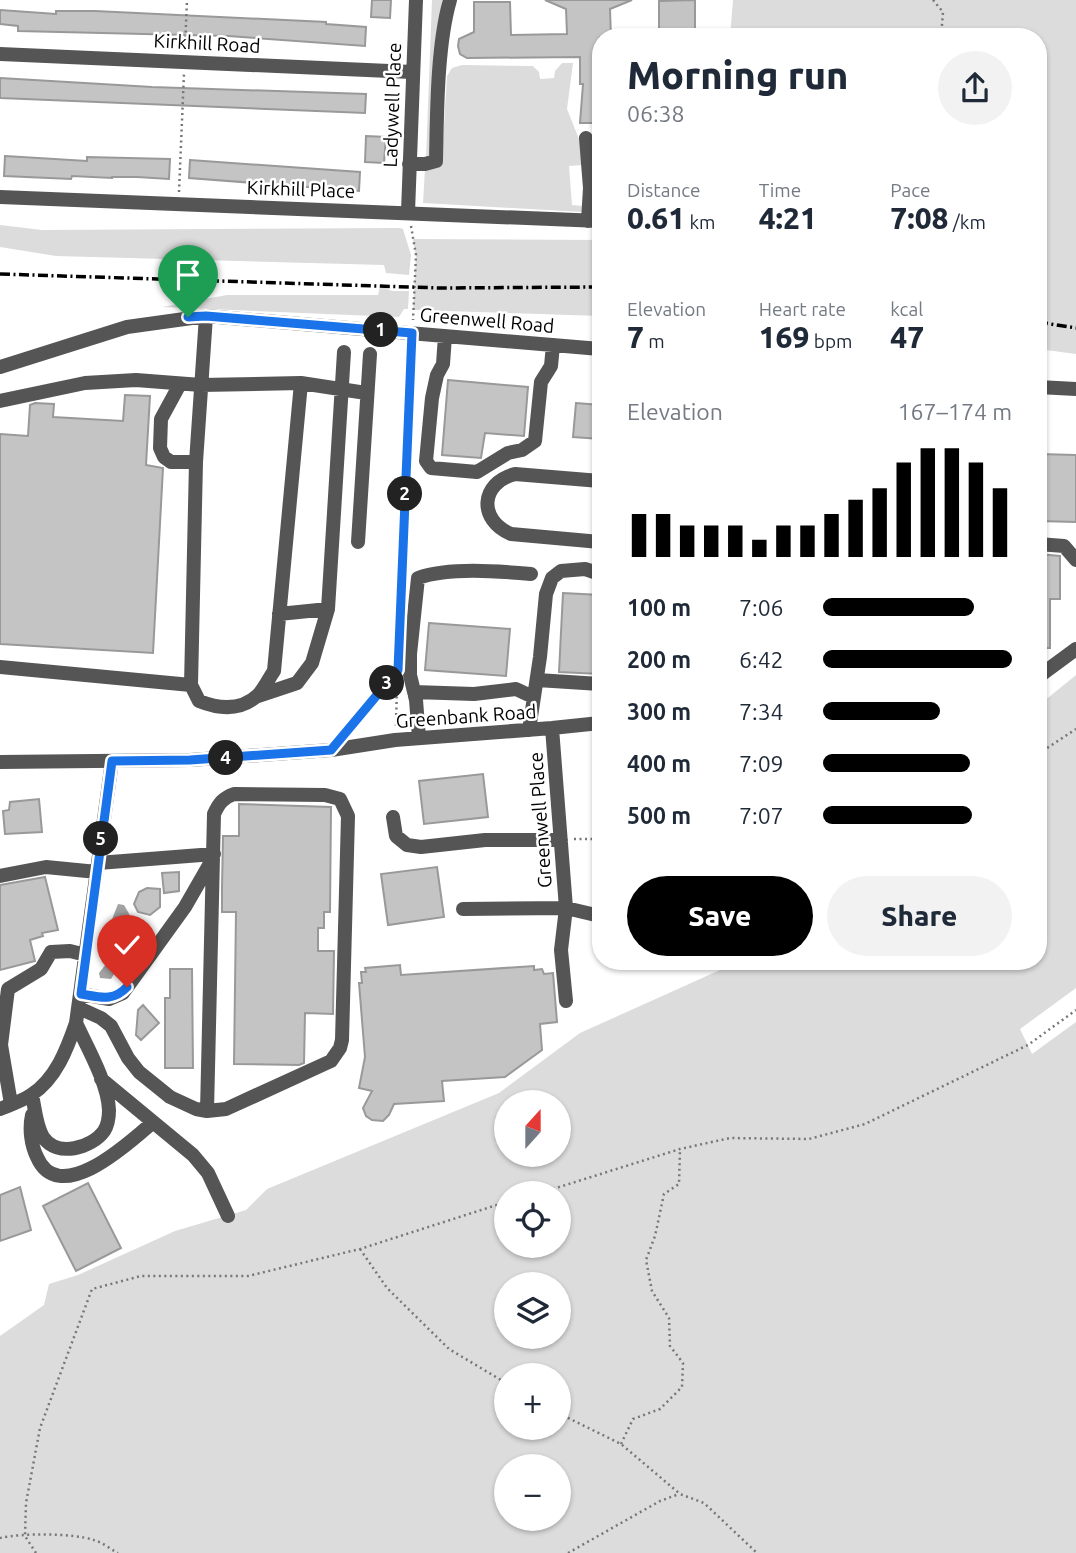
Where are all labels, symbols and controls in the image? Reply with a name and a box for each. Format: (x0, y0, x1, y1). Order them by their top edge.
street label: Kirkhill Road (153, 29, 261, 57)
street label: Ladywell Place (379, 42, 405, 168)
button: share (938, 51, 1012, 125)
text: Morning run (627, 54, 848, 96)
text: 06:38 (627, 101, 685, 126)
street label: Kirkhill Place (246, 176, 356, 202)
text: Distance (627, 179, 701, 201)
text: Time (759, 179, 801, 201)
text: Pace (890, 179, 931, 201)
text: 0.61 (627, 201, 685, 235)
text: 4:21 (759, 201, 817, 235)
text: 7:08 (890, 201, 948, 235)
text: km (685, 211, 715, 233)
text: /km (948, 211, 986, 233)
pin (158, 245, 218, 317)
icon: arrive (169, 256, 207, 294)
text: Elevation (627, 298, 706, 320)
text: Heart rate (759, 298, 846, 320)
text: kcal (890, 298, 923, 320)
street label: Greenwell Road (419, 303, 555, 337)
pin: 1 (364, 312, 398, 348)
text: 1 (375, 318, 386, 340)
text: 7 (627, 320, 644, 354)
text: 169 (759, 320, 809, 354)
text: 47 (890, 320, 924, 354)
text: m (644, 330, 665, 352)
text: bpm (809, 330, 852, 352)
text: Elevation (627, 399, 723, 424)
text: 167–174 m (898, 399, 1012, 424)
pin: 2 (388, 476, 422, 512)
text: 2 (399, 482, 410, 504)
text: 100 m (627, 595, 691, 620)
text: 7:06 (739, 595, 784, 620)
text: 200 m (627, 647, 691, 672)
text: 6:42 (739, 647, 784, 672)
pin: 3 (370, 666, 404, 700)
text: 3 (381, 671, 392, 693)
text: 300 m (627, 699, 691, 724)
text: 7:34 (739, 699, 784, 724)
street label: Greenbank Road (395, 700, 537, 732)
pin: 4 (208, 740, 244, 776)
text: 4 (220, 746, 231, 768)
street label: Greenwell Place (524, 751, 556, 889)
text: 400 m (627, 751, 691, 776)
text: 7:09 (739, 751, 784, 776)
text: 500 m (627, 803, 691, 828)
text: 7:07 (739, 803, 784, 828)
pin: 5 (84, 822, 119, 856)
text: 5 (95, 827, 106, 849)
button: Save (627, 876, 813, 956)
button: Share (827, 876, 1012, 956)
pin (97, 915, 157, 987)
icon: check (108, 926, 146, 964)
north arrow (494, 1090, 570, 1167)
map controls (494, 1090, 571, 1531)
button: locate (494, 1181, 571, 1258)
button: layers (494, 1272, 571, 1349)
button: + (494, 1363, 571, 1440)
button: − (494, 1454, 571, 1531)

